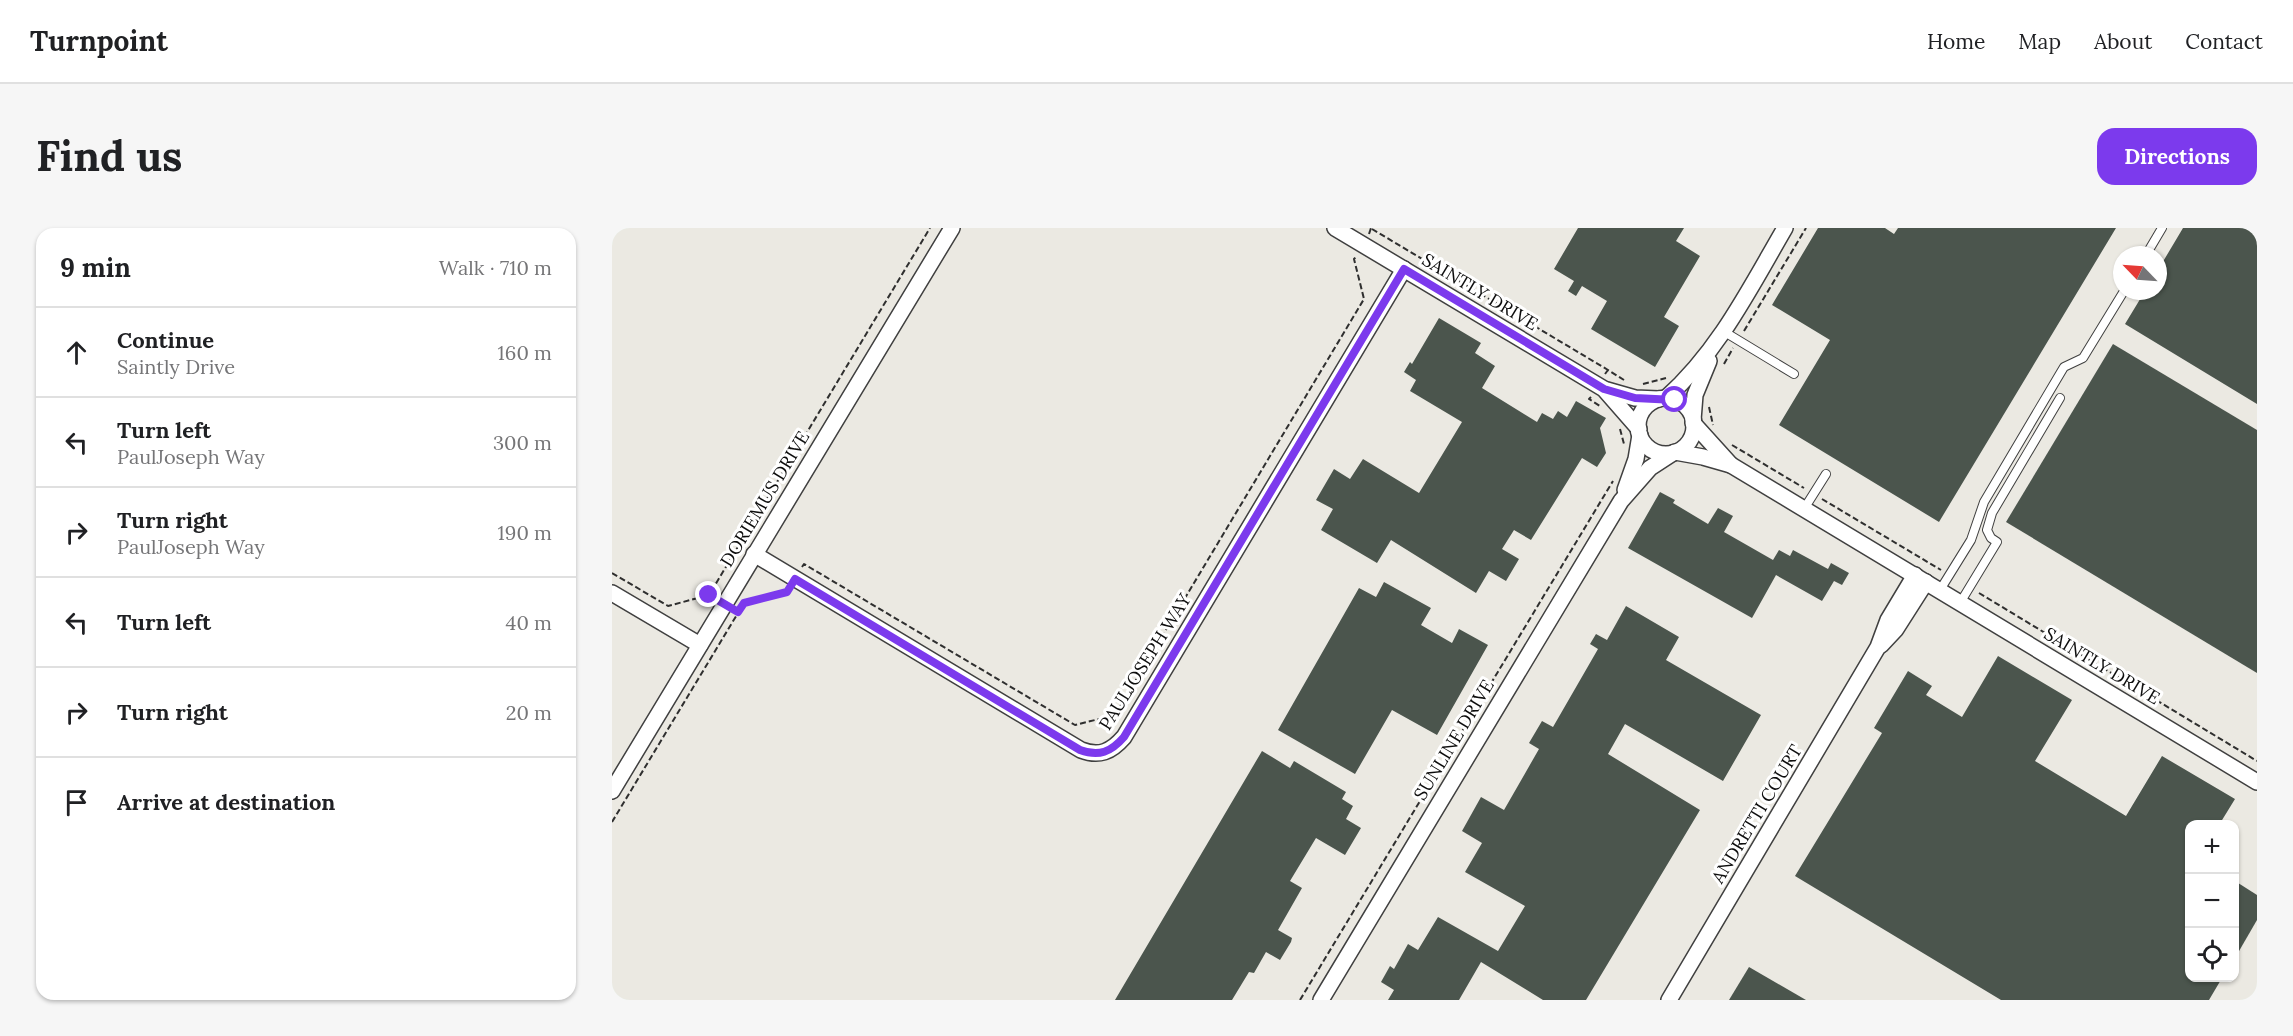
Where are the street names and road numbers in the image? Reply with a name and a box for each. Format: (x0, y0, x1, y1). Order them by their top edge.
street label: SAINTLY DRIVE (1418, 248, 1542, 335)
street label: DORIEMUS DRIVE (715, 427, 814, 571)
street label: PAULJOSEPH WAY (1093, 589, 1196, 734)
street label: SAINTLY DRIVE (2040, 622, 2164, 709)
street label: SUNLINE DRIVE (1408, 675, 1499, 804)
street label: ANDRETTI COURT (1706, 740, 1807, 888)

